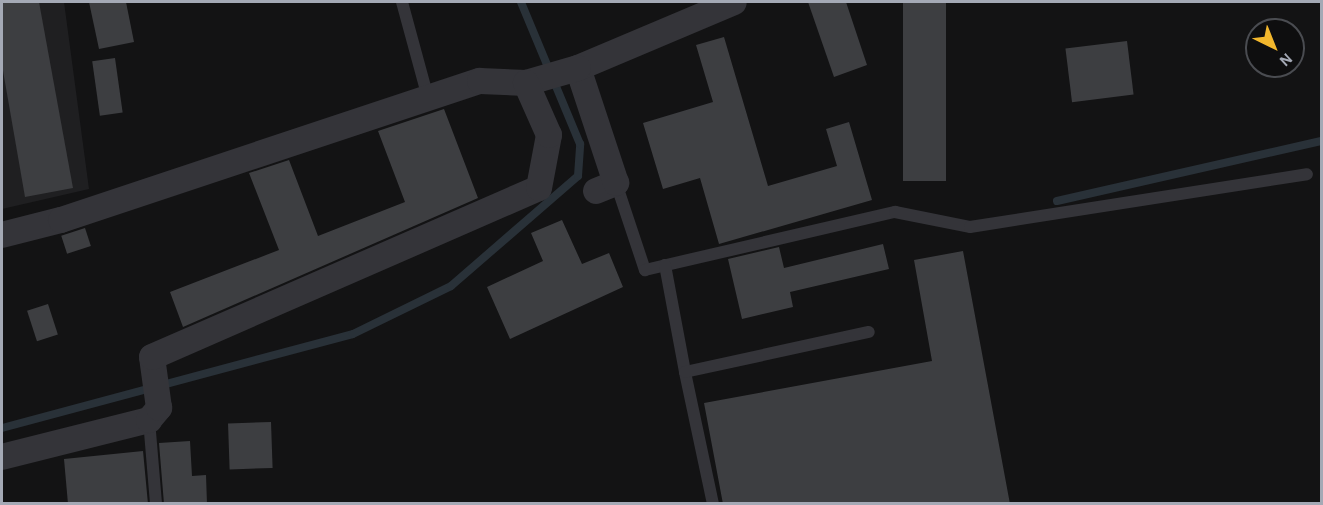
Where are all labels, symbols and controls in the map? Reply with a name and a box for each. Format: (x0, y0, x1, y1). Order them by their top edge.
north arrow (1245, 18, 1305, 78)
text: N (1276, 50, 1295, 69)

